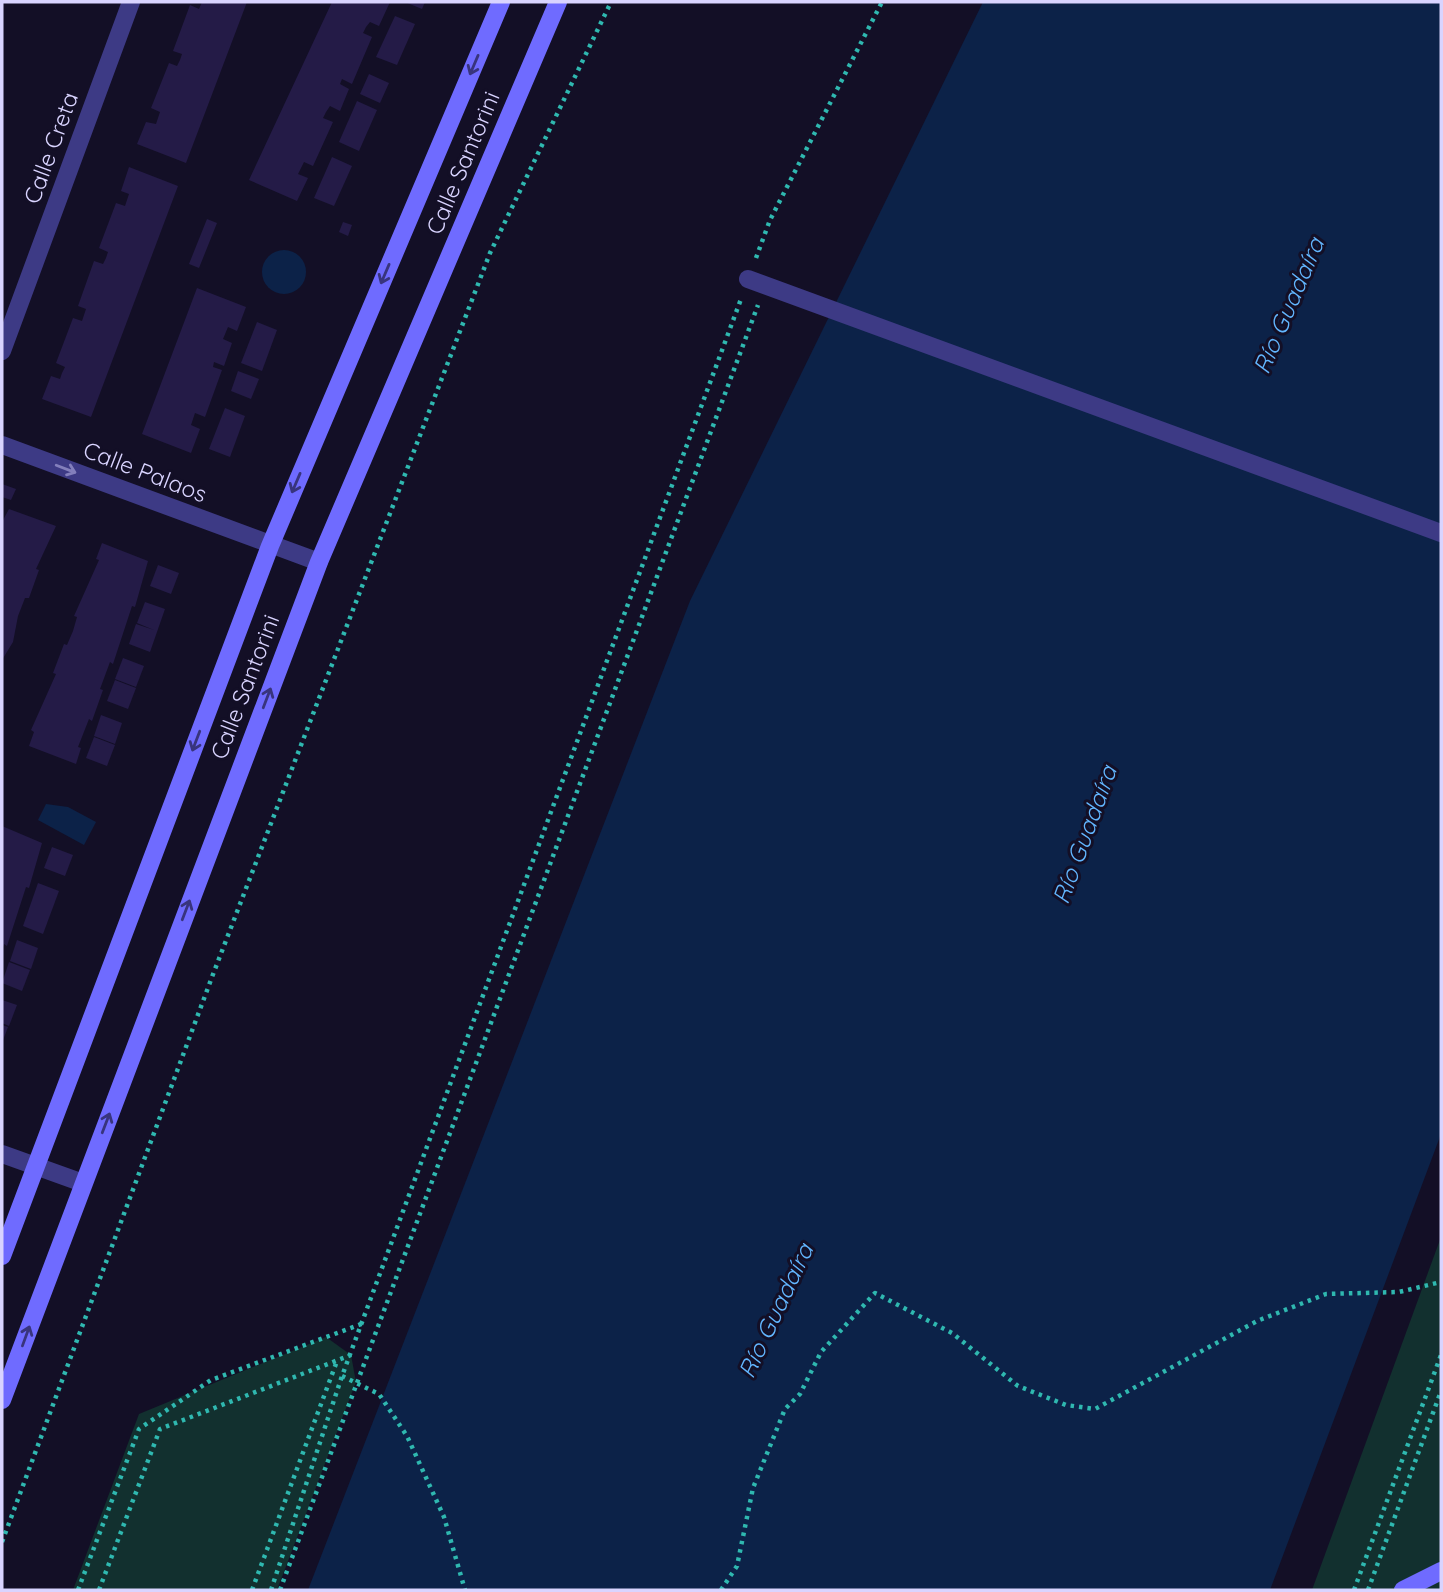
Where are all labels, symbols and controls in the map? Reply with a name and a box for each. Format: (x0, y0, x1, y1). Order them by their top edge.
one-way arrow (467, 53, 480, 75)
street label: Calle Santorini (419, 87, 506, 239)
street label: Calle Creta (17, 88, 84, 208)
water label: Río Guadaíra (1246, 232, 1331, 378)
one-way arrow (378, 263, 391, 284)
street label: Calle Palaos (79, 435, 211, 508)
one-way arrow (54, 463, 76, 476)
one-way arrow (289, 472, 302, 494)
street label: Calle Santorini (204, 611, 285, 763)
one-way arrow (262, 687, 274, 709)
one-way arrow (189, 730, 201, 751)
water label: Río Guadaíra (1045, 760, 1123, 908)
one-way arrow (181, 900, 194, 922)
one-way arrow (100, 1112, 113, 1134)
water label: Río Guadaíra (731, 1237, 820, 1383)
one-way arrow (20, 1325, 33, 1347)

